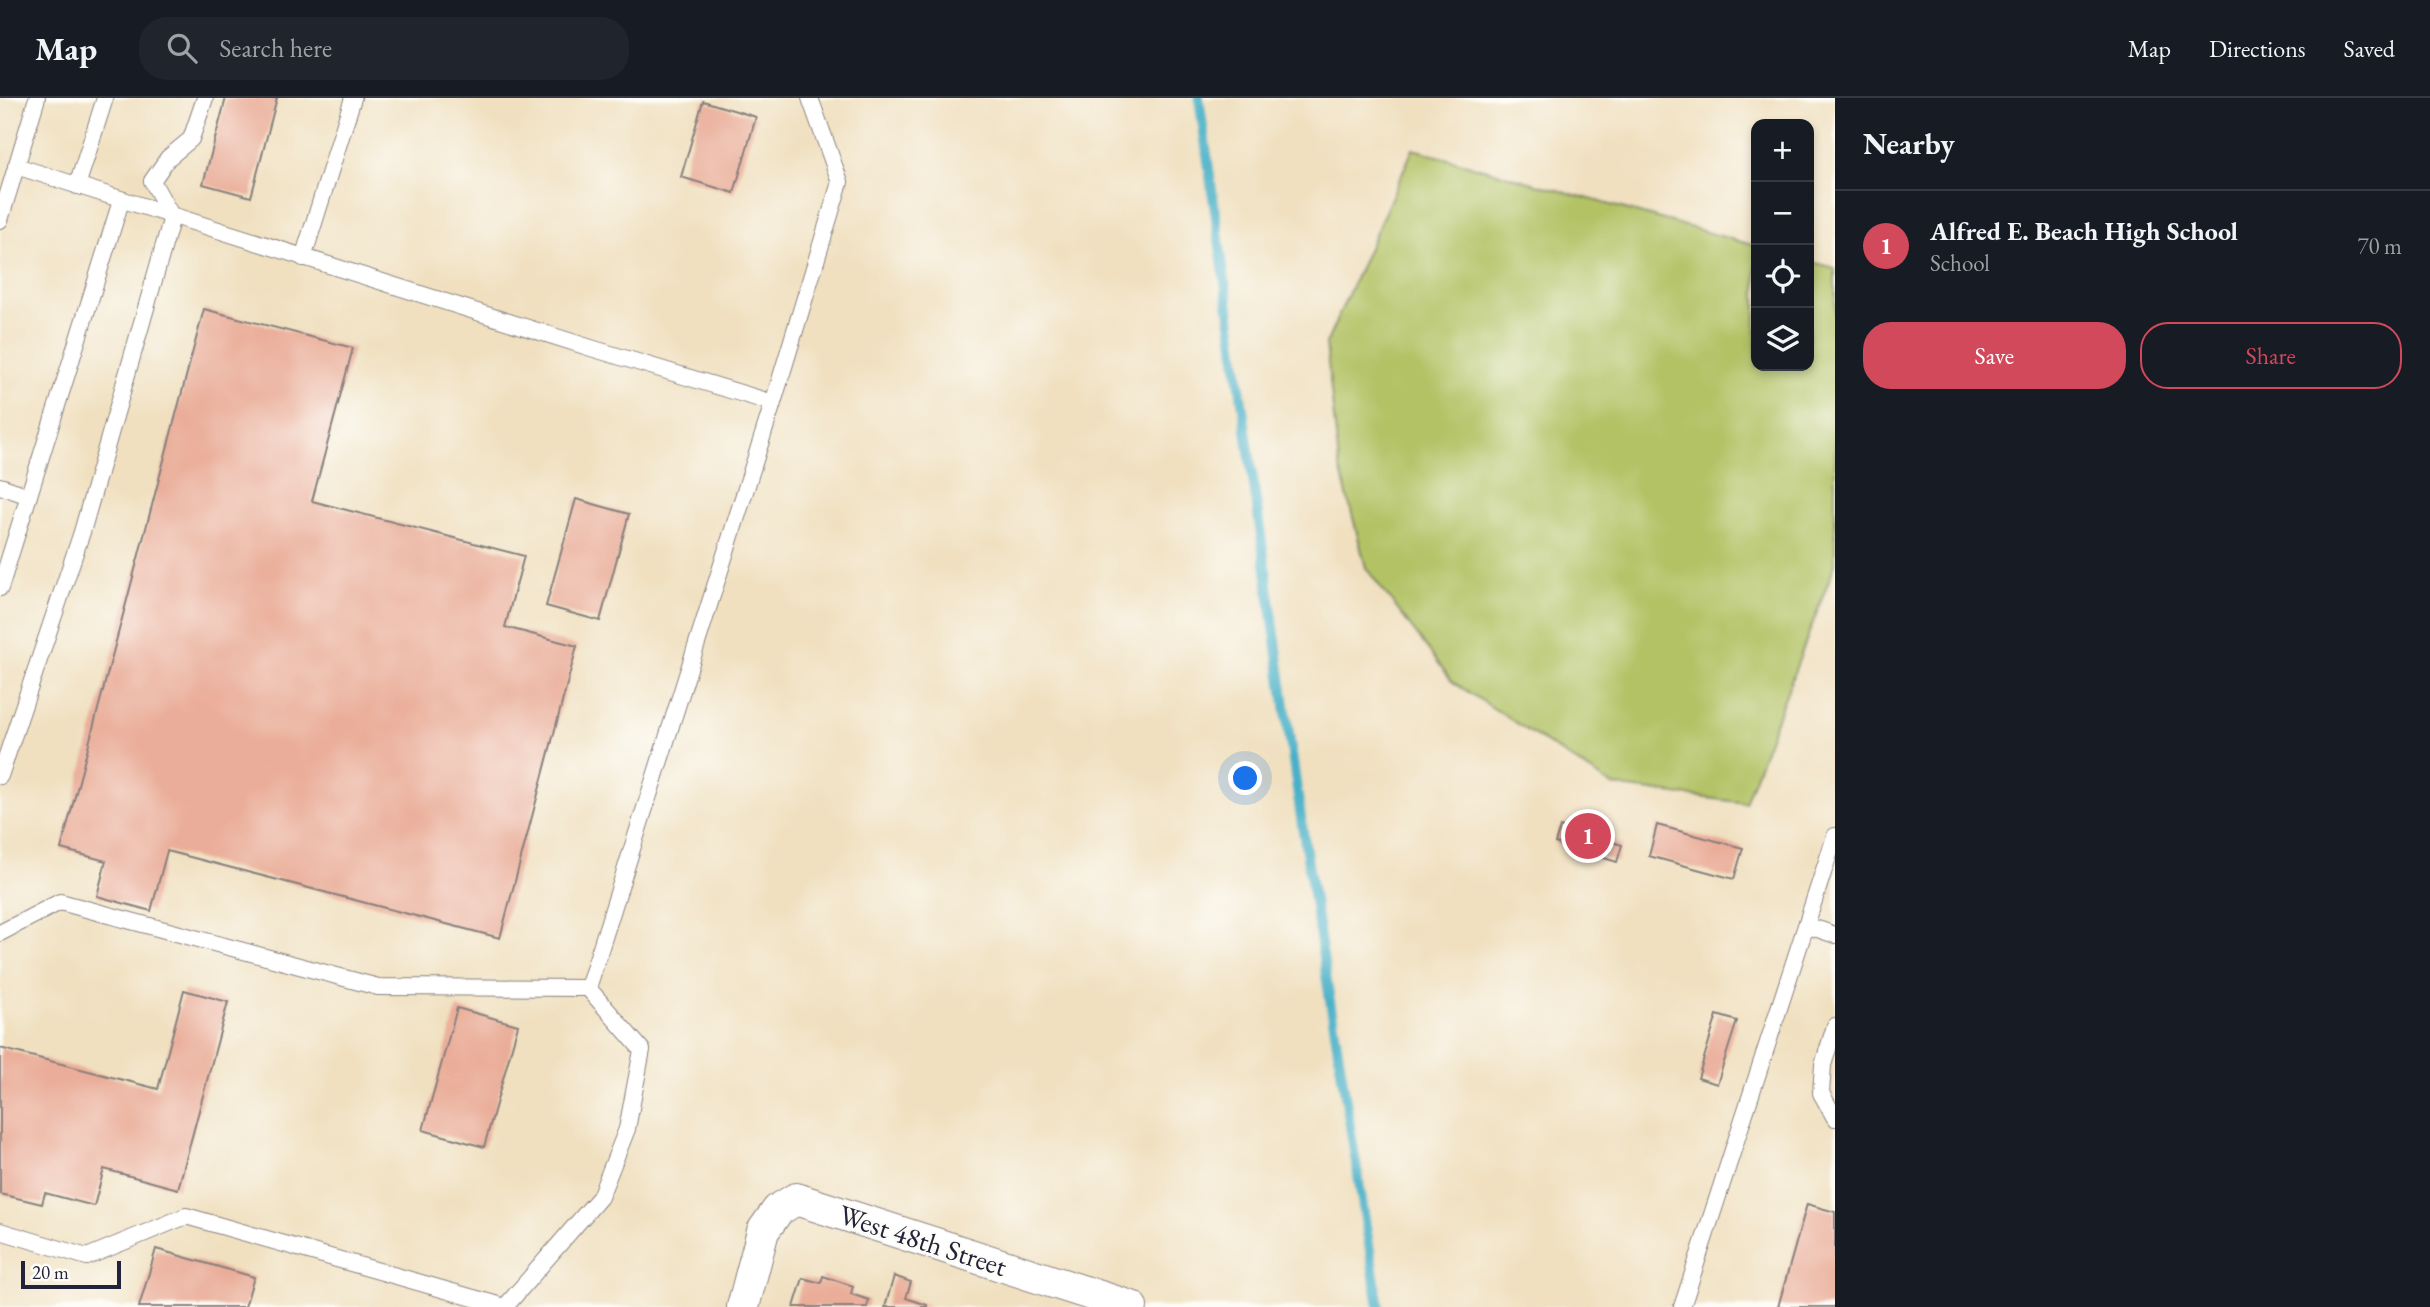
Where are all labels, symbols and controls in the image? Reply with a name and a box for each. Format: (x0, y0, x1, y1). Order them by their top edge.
search box (139, 17, 629, 80)
text: Map (35, 27, 97, 70)
icon: search (163, 29, 201, 67)
text: Search here (219, 31, 332, 65)
text: Map (2128, 33, 2171, 64)
text: Directions (2209, 33, 2306, 64)
text: Saved (2344, 33, 2395, 64)
map controls (1751, 119, 1814, 371)
button: + (1751, 119, 1814, 182)
text: Nearby (1863, 124, 1955, 163)
button: − (1751, 182, 1814, 245)
text: Alfred E. Beach High School (1930, 214, 2238, 248)
text: 1 (1880, 231, 1892, 261)
text: 70 m (2357, 231, 2402, 261)
button: locate (1751, 245, 1814, 308)
text: School (1930, 248, 1990, 278)
button: layers (1751, 308, 1814, 371)
button: Save (1863, 322, 2126, 389)
button: Share (2140, 322, 2402, 389)
your location (1228, 761, 1262, 795)
pin: 1 (1565, 810, 1611, 862)
street label: West 48th Street (834, 1196, 1012, 1284)
scale bar (21, 1258, 121, 1290)
text: 20 m (32, 1260, 69, 1285)

